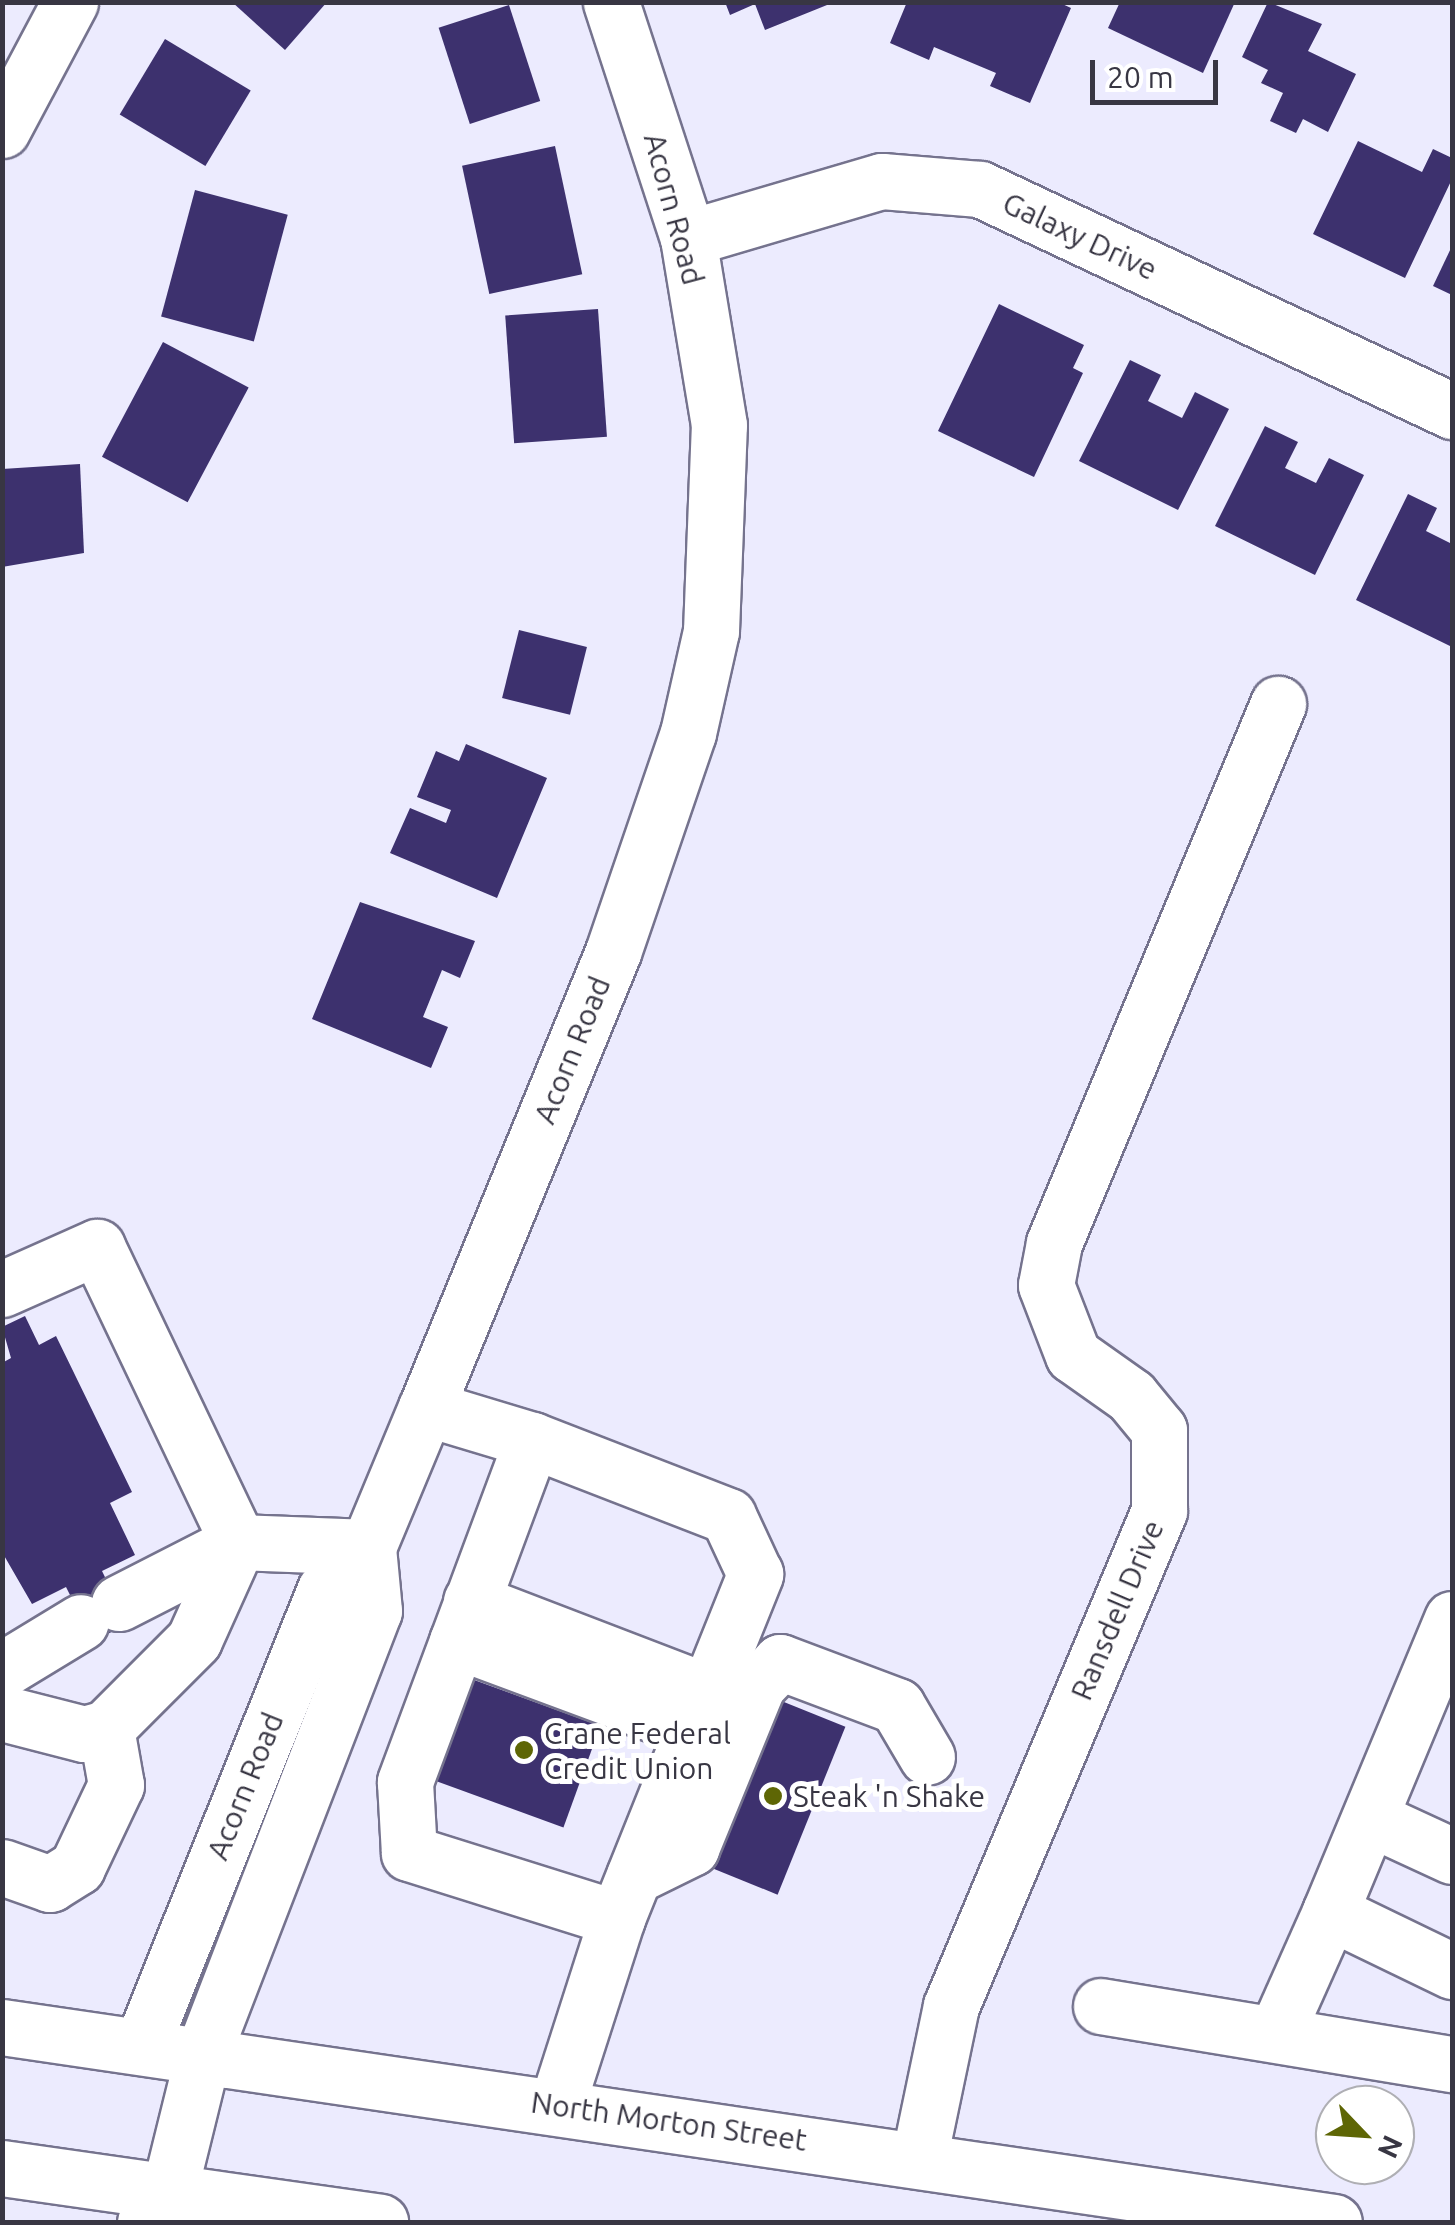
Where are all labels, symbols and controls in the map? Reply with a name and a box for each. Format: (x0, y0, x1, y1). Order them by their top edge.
scale bar (1095, 40, 1222, 102)
text: 20 m (1107, 60, 1174, 94)
street label: Acorn Road (637, 129, 711, 289)
street label: Galaxy Drive (997, 185, 1163, 287)
street label: Acorn Road (526, 971, 618, 1129)
street label: Ransdell Drive (1063, 1515, 1171, 1705)
street label: Acorn Road (199, 1707, 291, 1865)
place label: Crane Federal Credit Union (544, 1715, 731, 1786)
marker: Crane Federal Credit Union (513, 1739, 535, 1761)
place label: Steak 'n Shake (793, 1778, 985, 1814)
marker: Steak 'n Shake (762, 1785, 784, 1807)
street label: North Morton Street (529, 2084, 809, 2158)
north arrow (1315, 2085, 1415, 2185)
text: N (1372, 2131, 1409, 2163)

